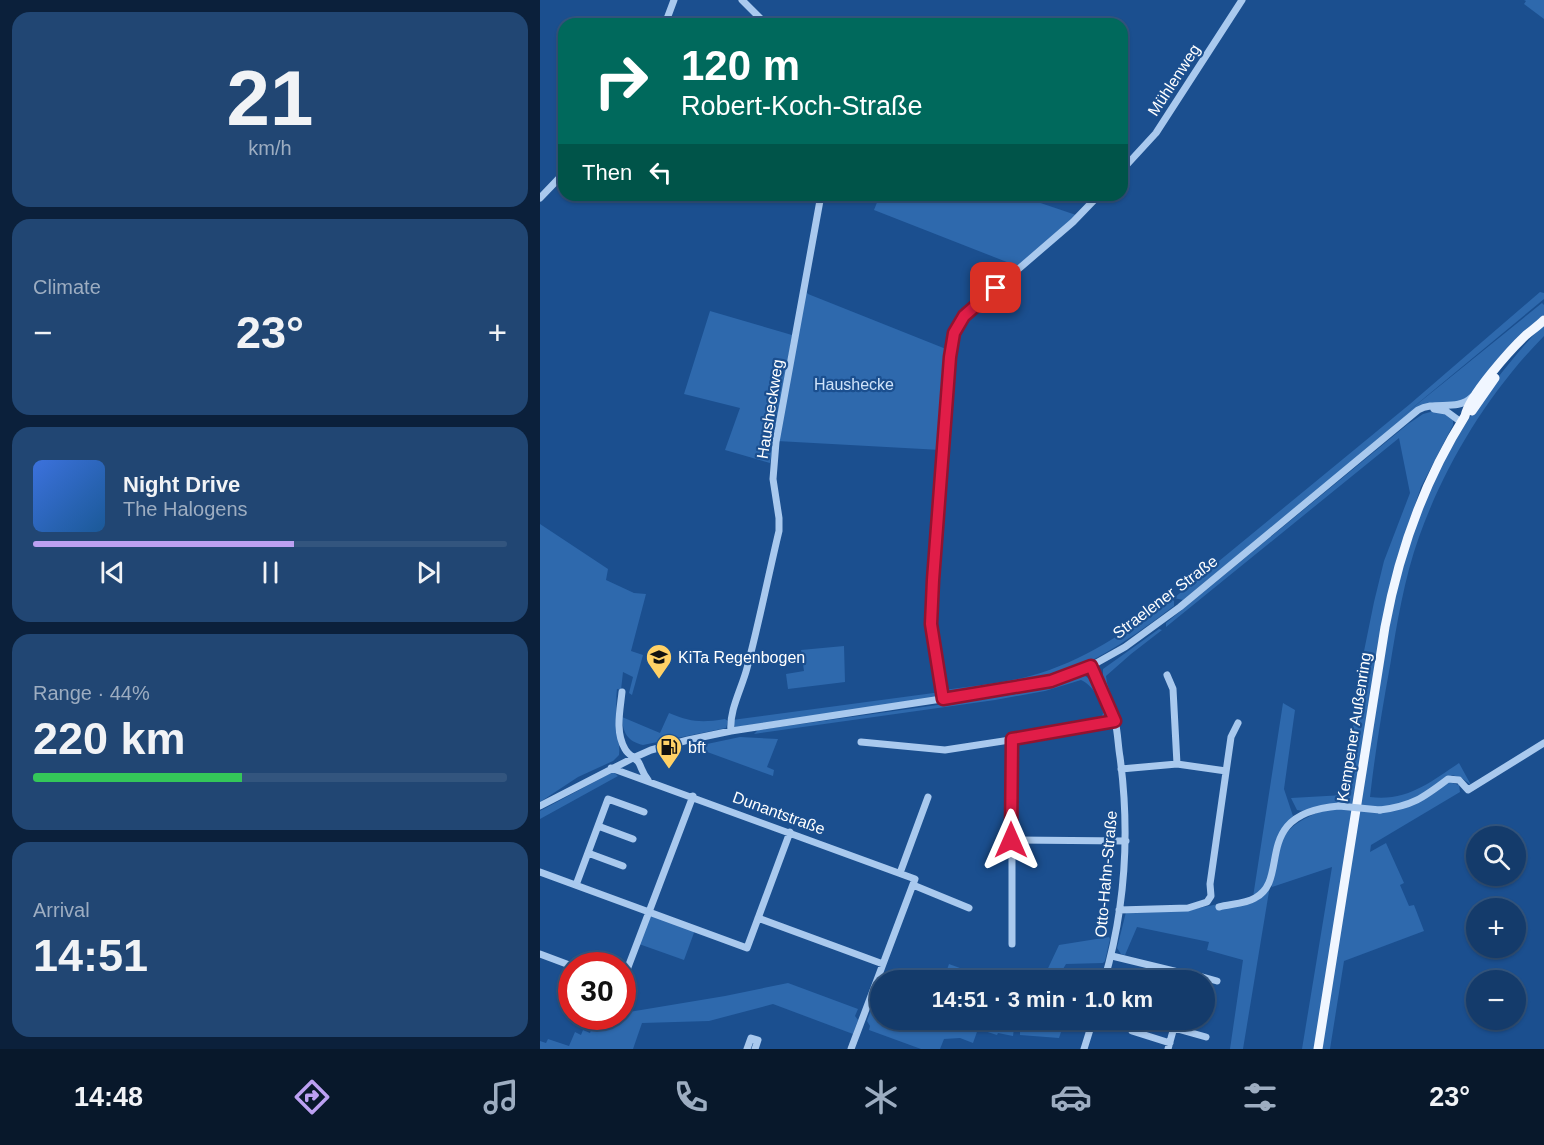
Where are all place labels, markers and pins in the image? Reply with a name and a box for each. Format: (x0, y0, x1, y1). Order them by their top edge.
pin (970, 262, 1021, 313)
school or university icon: KiTa Regenbogen (644, 642, 674, 680)
place label: KiTa Regenbogen (678, 649, 805, 666)
fuel station icon: bft (654, 732, 684, 770)
place label: bft (688, 739, 706, 756)

